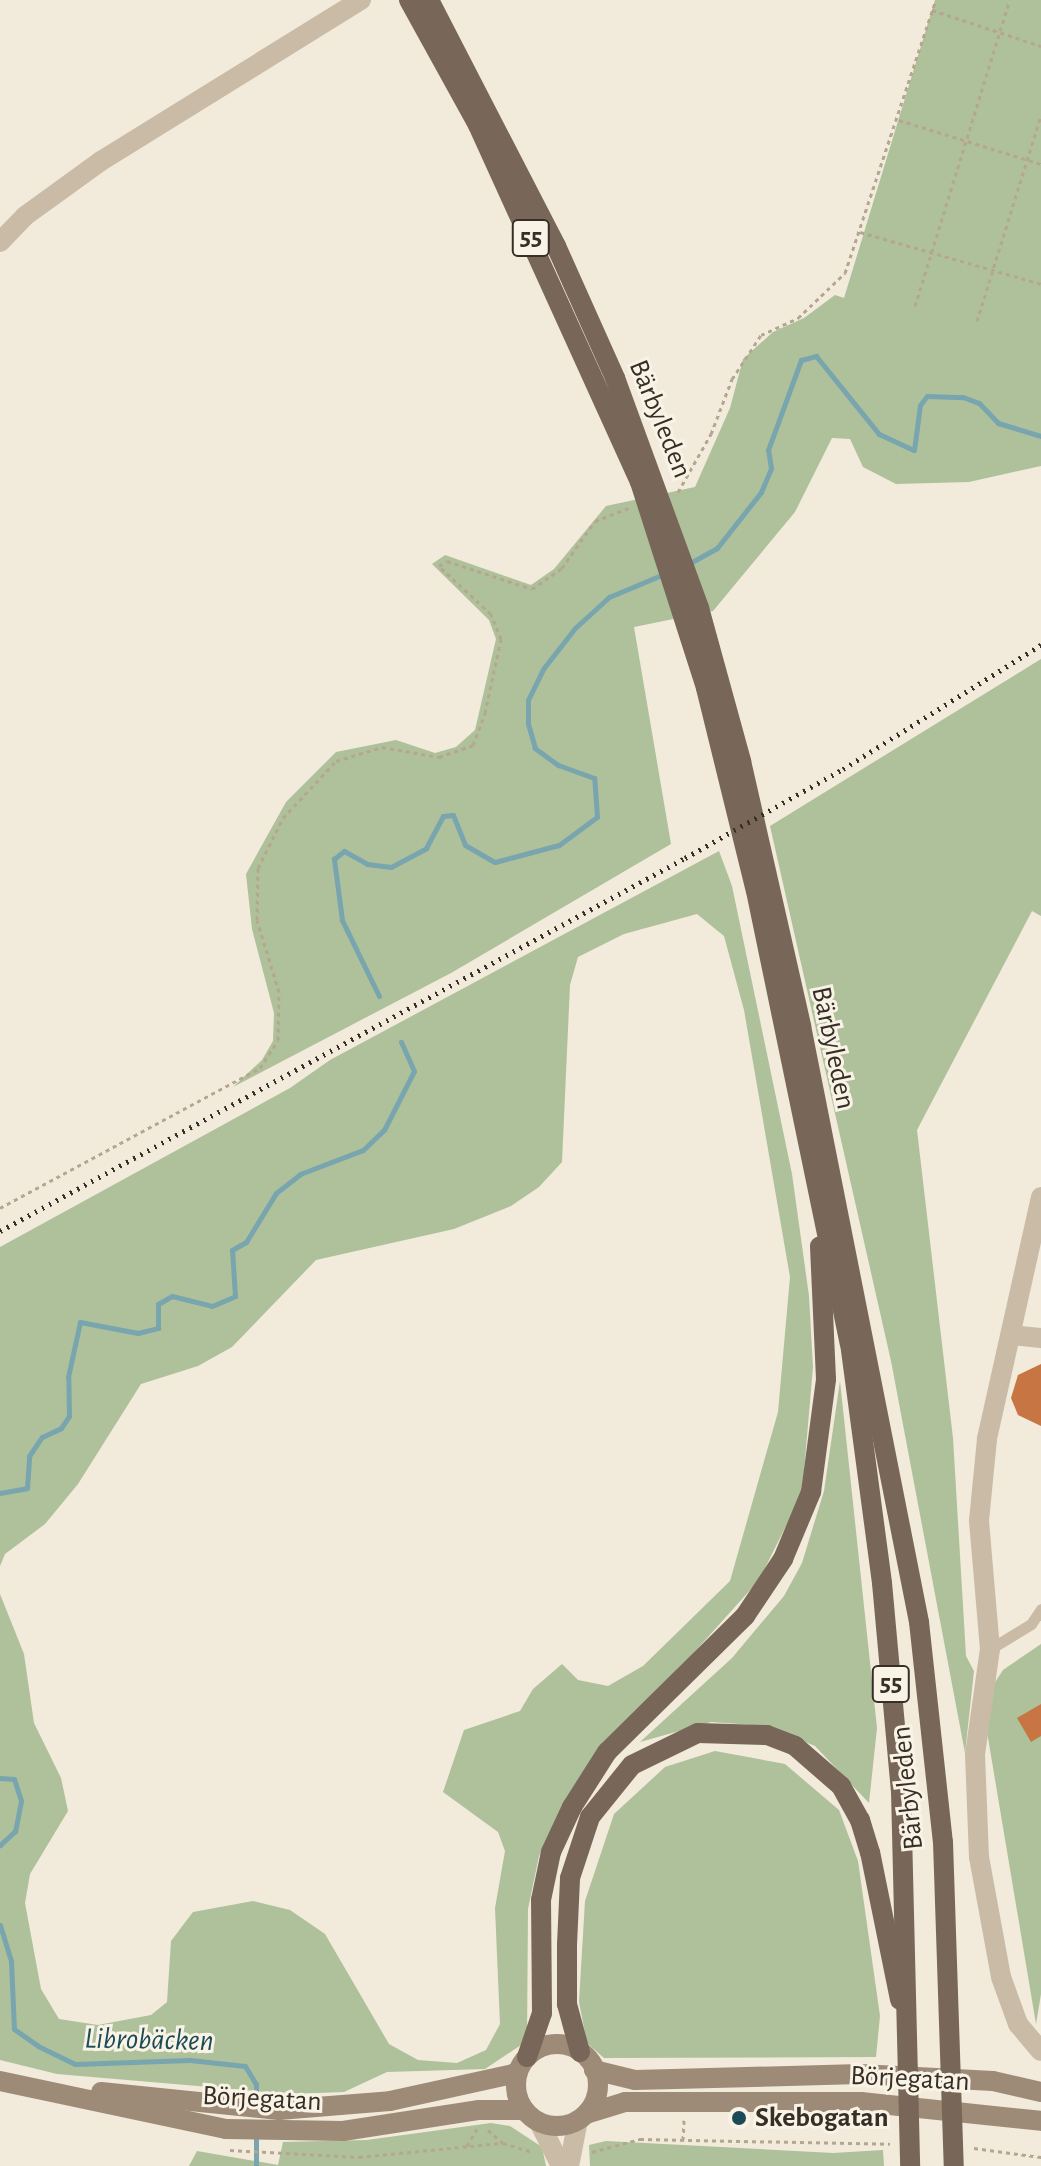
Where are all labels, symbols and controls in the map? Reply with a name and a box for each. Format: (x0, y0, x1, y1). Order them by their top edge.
road number: 55 (511, 216, 551, 260)
street label: Bärbyleden (621, 355, 699, 483)
street label: Bärbyleden (804, 984, 862, 1112)
road number: 55 (871, 1662, 911, 1706)
street label: Bärbyleden (885, 1724, 931, 1852)
water label: Librobäcken (84, 2021, 214, 2059)
street label: Börjegatan (849, 2059, 971, 2099)
street label: Börjegatan (201, 2079, 323, 2119)
place label: Skebogatan (755, 2101, 888, 2135)
marker: Skebogatan (730, 2109, 748, 2127)

